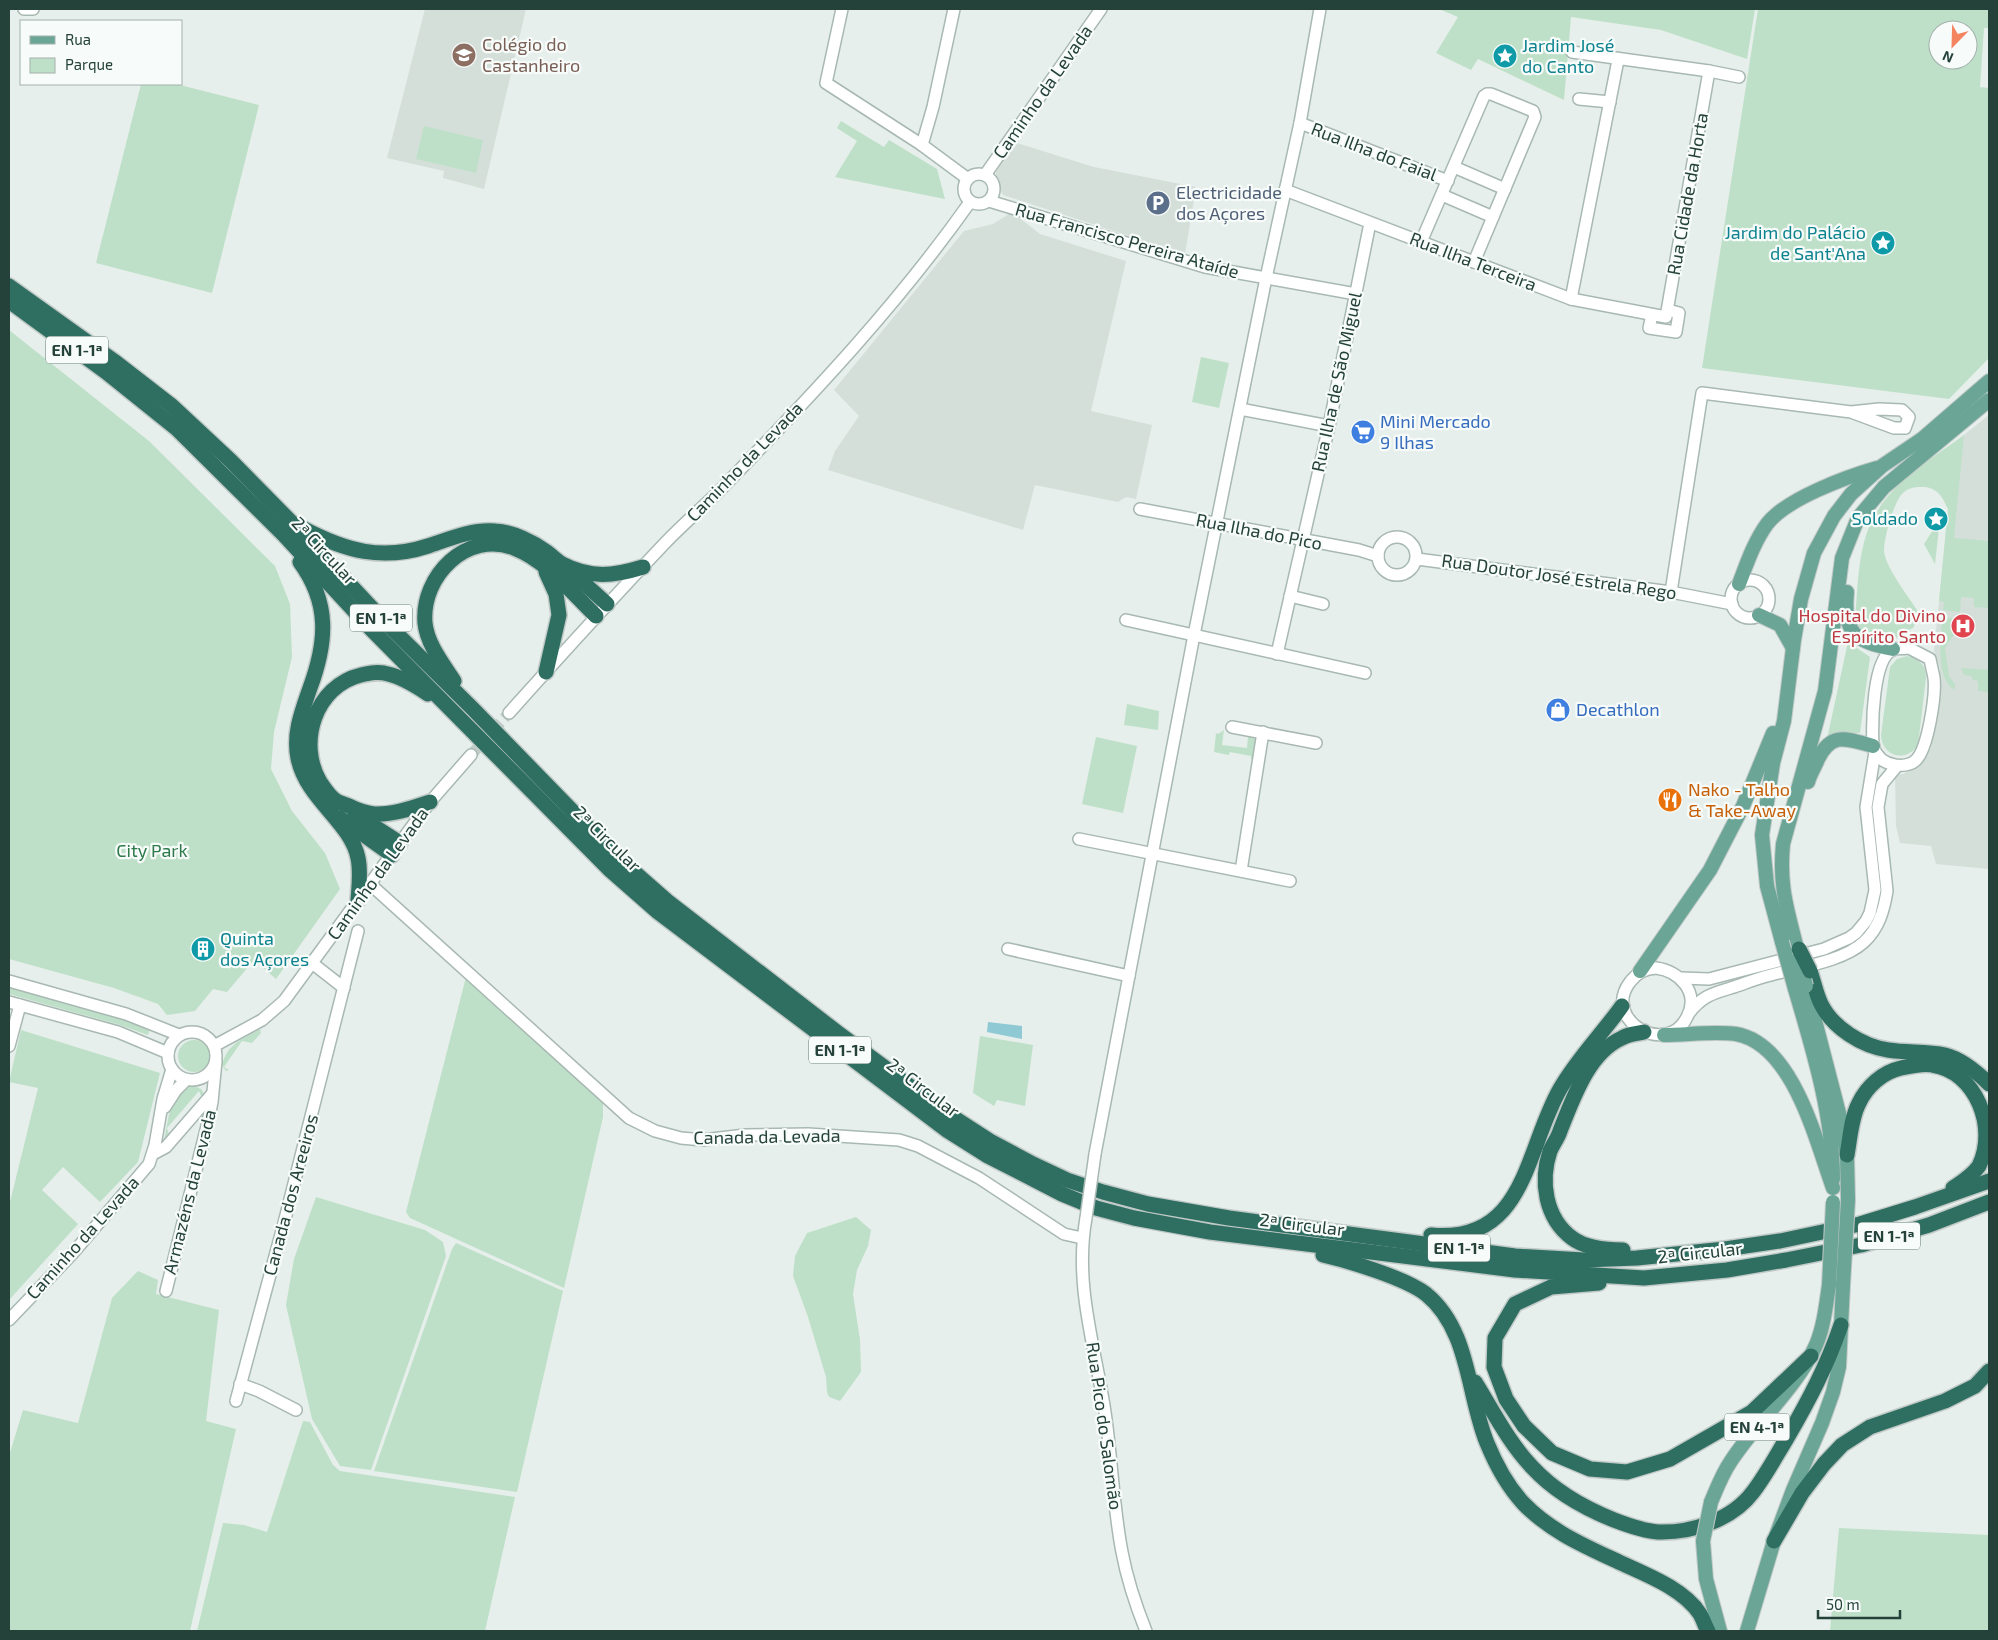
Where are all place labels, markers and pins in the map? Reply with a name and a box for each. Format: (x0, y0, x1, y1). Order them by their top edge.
place label: Colégio do Castanheiro (482, 33, 580, 76)
place label: Jardim José do Canto (1522, 34, 1614, 77)
school or university icon: Colégio do Castanheiro (451, 42, 477, 68)
place icon: Jardim José do Canto (1492, 43, 1518, 69)
place label: Electricidade dos Açores (1176, 181, 1282, 225)
parking icon: Electricidade dos Açores (1145, 190, 1171, 216)
place label: Jardim do Palácio de Sant'Ana (1725, 221, 1866, 264)
place icon: Jardim do Palácio de Sant'Ana (1870, 230, 1896, 256)
place label: Mini Mercado 9 Ilhas (1380, 410, 1491, 453)
supermarket icon: Mini Mercado 9 Ilhas (1350, 419, 1376, 445)
place icon: Soldado (1923, 506, 1949, 532)
place label: Soldado (1852, 507, 1918, 529)
place label: Hospital do Divino Espírito Santo (1798, 604, 1946, 647)
hospital icon: Hospital do Divino Espírito Santo (1950, 613, 1976, 639)
shop icon: Decathlon (1545, 697, 1571, 723)
place label: Decathlon (1576, 698, 1660, 720)
place label: Nako - Talho & Take-Away (1688, 778, 1796, 821)
restaurant icon: Nako - Talho & Take-Away (1657, 787, 1683, 813)
place label: Quinta dos Açores (220, 927, 309, 971)
building icon: Quinta dos Açores (190, 936, 216, 962)

